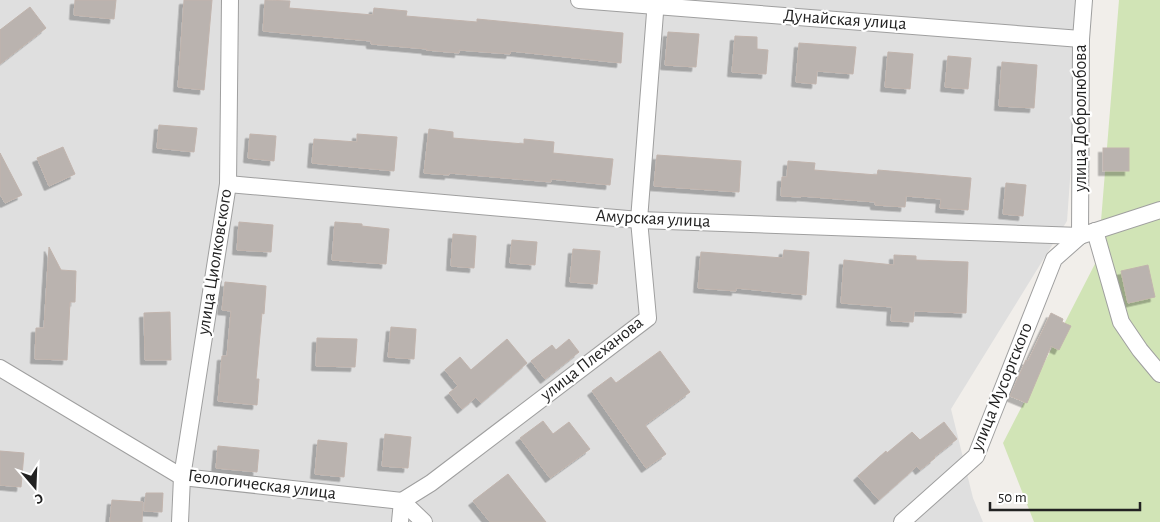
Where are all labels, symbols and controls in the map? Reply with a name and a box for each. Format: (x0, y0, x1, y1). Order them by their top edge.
street label: Дунайская улица (783, 7, 907, 33)
street label: улица Добролюбова (1071, 44, 1090, 193)
street label: улица Циолковского (194, 188, 235, 337)
street label: Амурская улица (595, 207, 711, 231)
street label: улица Плеханова (537, 313, 647, 405)
street label: улица Мусоргского (968, 320, 1036, 455)
north arrow (10, 462, 60, 512)
street label: Геологическая улица (187, 467, 337, 503)
scale bar (990, 480, 1140, 512)
text: С (33, 490, 45, 506)
text: 50 m (998, 490, 1027, 505)

